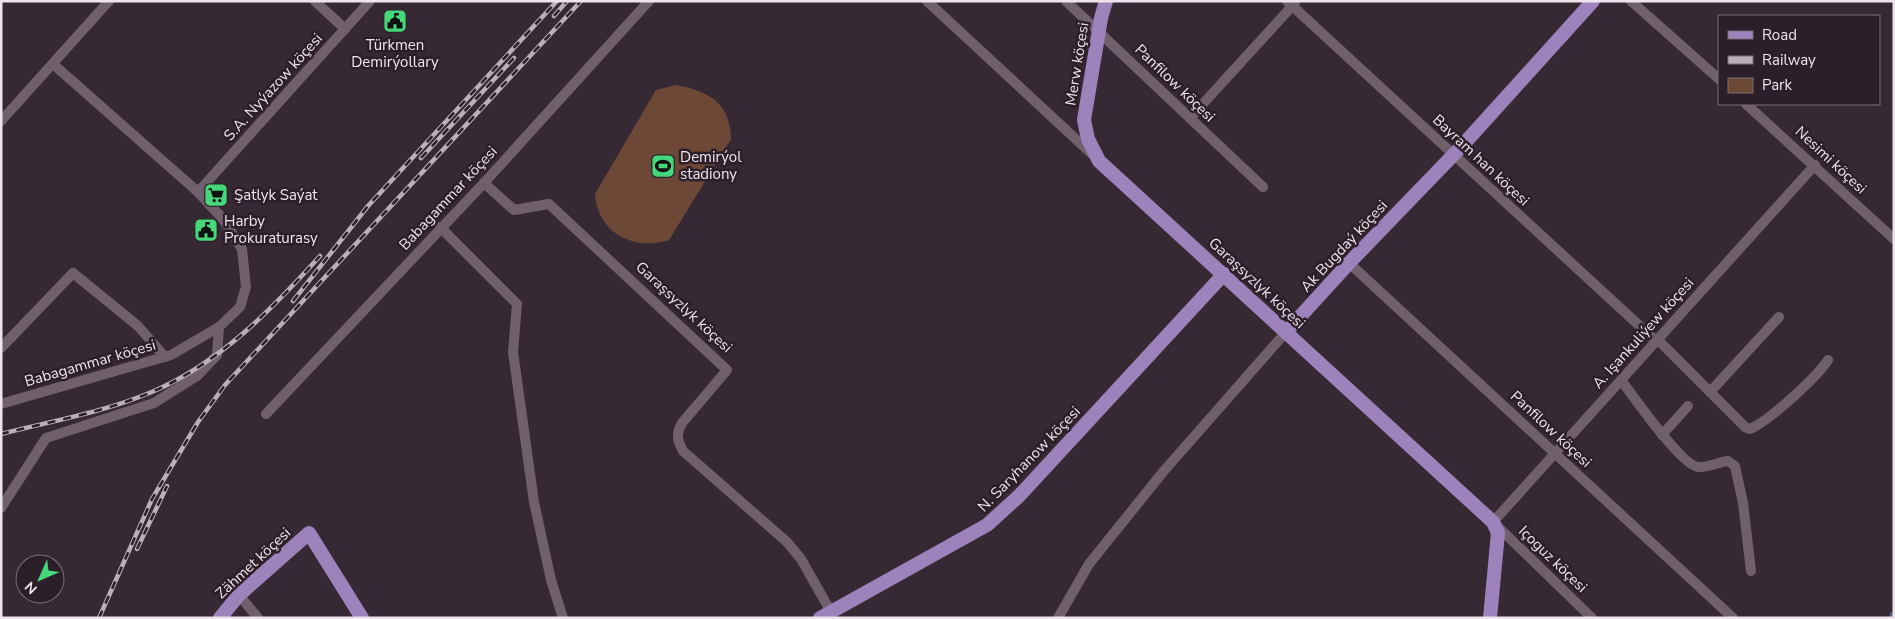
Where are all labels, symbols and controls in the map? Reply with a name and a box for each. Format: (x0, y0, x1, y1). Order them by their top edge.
public building icon: Türkmen Demirýollary (382, 8, 408, 34)
legend (1718, 15, 1880, 105)
street label: Merw köçesi (1061, 21, 1093, 107)
text: Road (1762, 25, 1797, 45)
street label: S.A. Nyýazow köçesi (219, 29, 327, 145)
place label: Türkmen Demirýollary (351, 35, 439, 72)
street label: Panfilow köçesi (1131, 40, 1219, 126)
text: Railway (1762, 50, 1816, 70)
text: Park (1762, 75, 1792, 95)
street label: Bayram han köçesi (1428, 110, 1534, 210)
street label: Nesimi köçesi (1791, 122, 1871, 198)
street label: Babagammar köçesi (394, 142, 502, 254)
place label: Demirýol stadiony (680, 147, 742, 184)
sports icon: Demirýol stadiony (650, 153, 676, 179)
supermarket icon: Şatlyk Saýat (203, 182, 229, 208)
place label: Şatlyk Saýat (234, 185, 318, 205)
street label: Ak Bugdaý köçesi (1296, 196, 1392, 296)
place label: Harby Prokuraturasy (224, 211, 318, 248)
public building icon: Harby Prokuraturasy (193, 217, 219, 243)
street label: Garaşsyzlyk köçesi (1204, 233, 1310, 333)
street label: Garaşsyzlyk köçesi (631, 257, 737, 357)
street label: A. Işankuliýew köçesi (1588, 273, 1698, 393)
street label: Babagammar köçesi (22, 335, 158, 391)
street label: Panfilow köçesi (1506, 386, 1596, 472)
street label: N. Saryhanow köçesi (973, 402, 1085, 516)
street label: Içoguz köçesi (1514, 521, 1592, 597)
street label: Zähmet köçesi (211, 523, 295, 603)
north arrow (15, 554, 65, 604)
text: N (21, 577, 42, 598)

